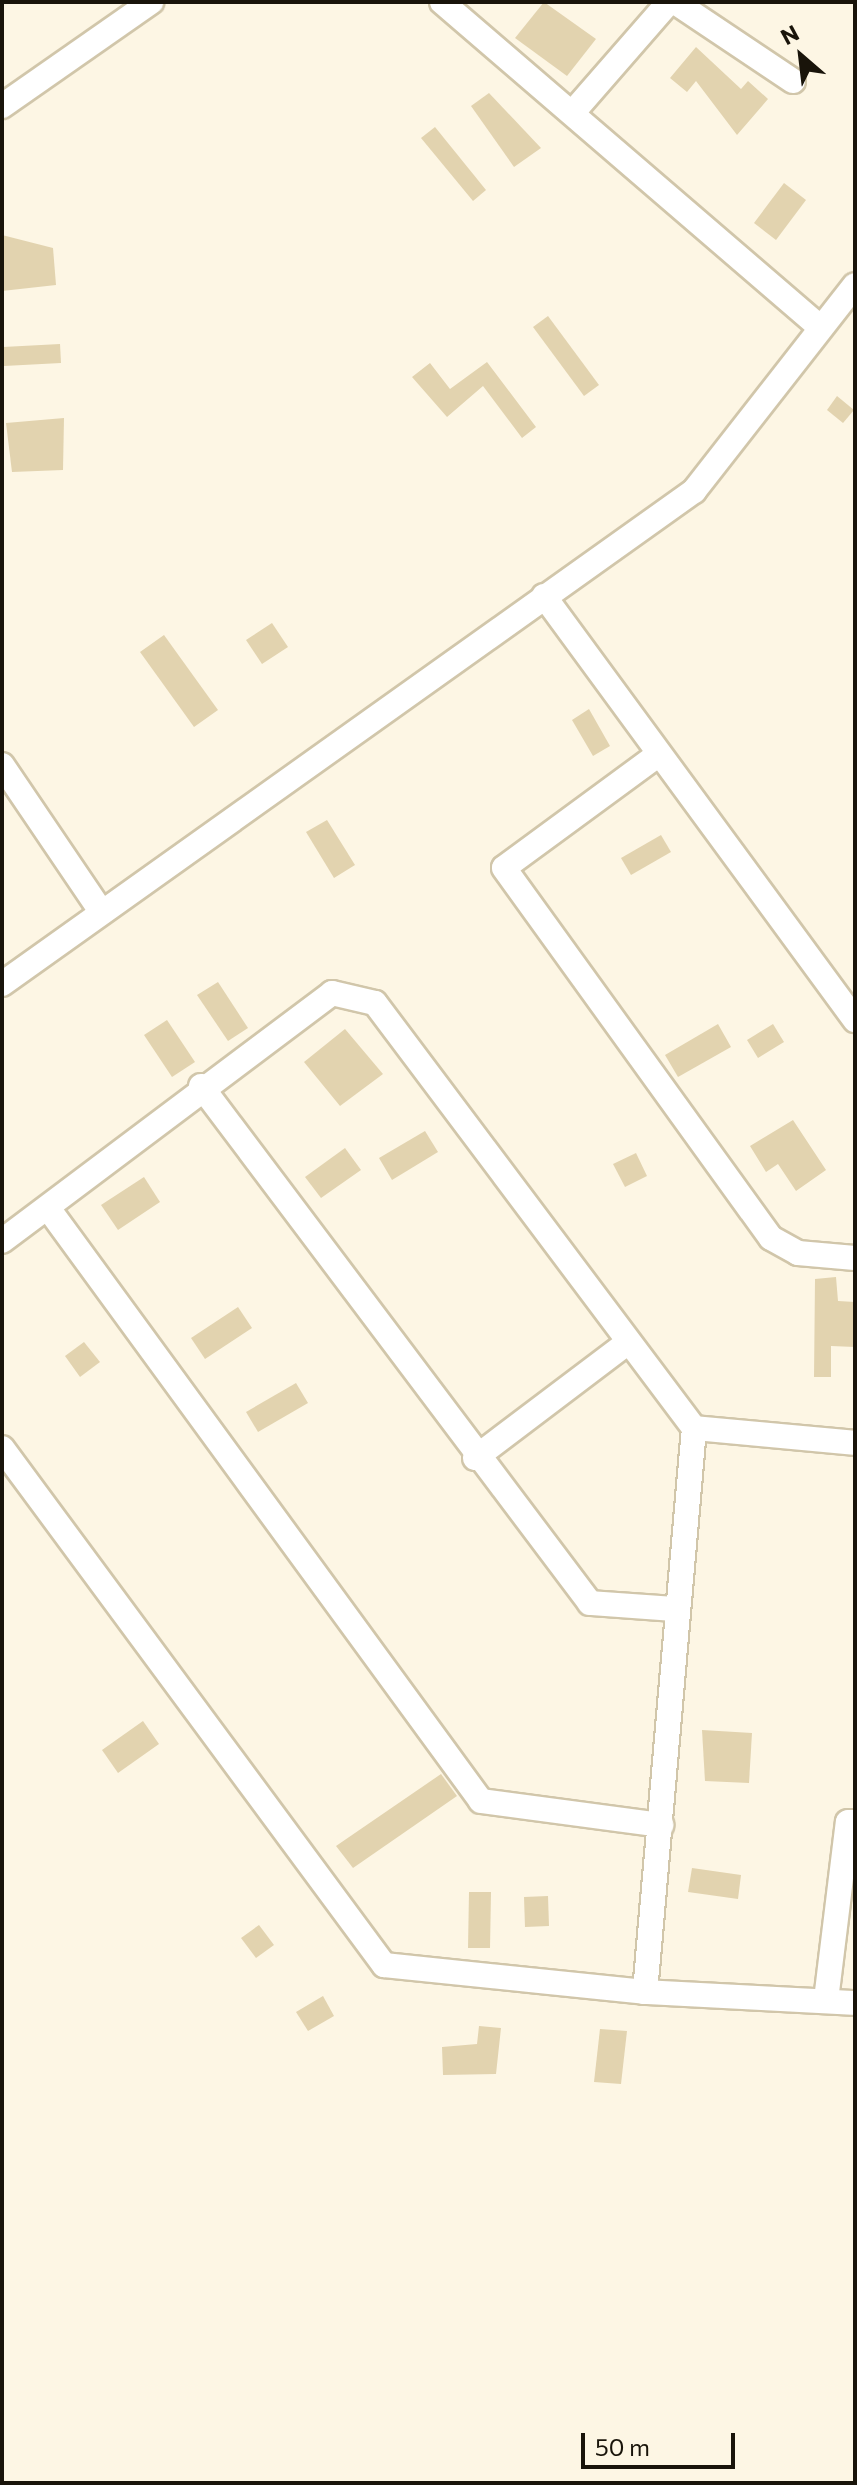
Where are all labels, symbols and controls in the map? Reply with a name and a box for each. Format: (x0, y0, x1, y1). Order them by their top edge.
north arrow (761, 16, 841, 96)
text: N (776, 19, 803, 50)
scale bar (585, 2417, 739, 2467)
text: 50 m (595, 2432, 650, 2461)

